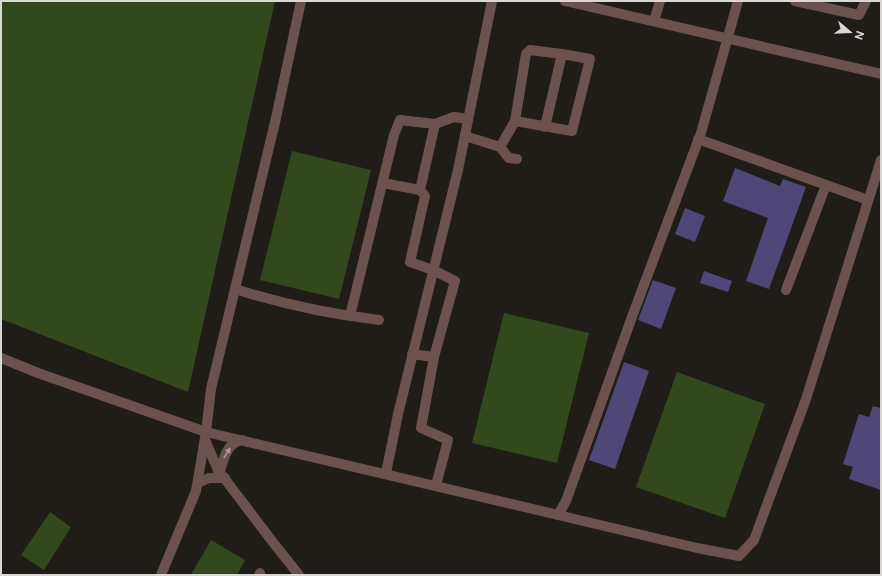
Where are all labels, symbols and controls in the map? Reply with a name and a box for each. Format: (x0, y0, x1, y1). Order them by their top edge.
north arrow (830, 12, 870, 52)
text: N (852, 29, 867, 41)
one-way arrow (224, 447, 231, 459)

